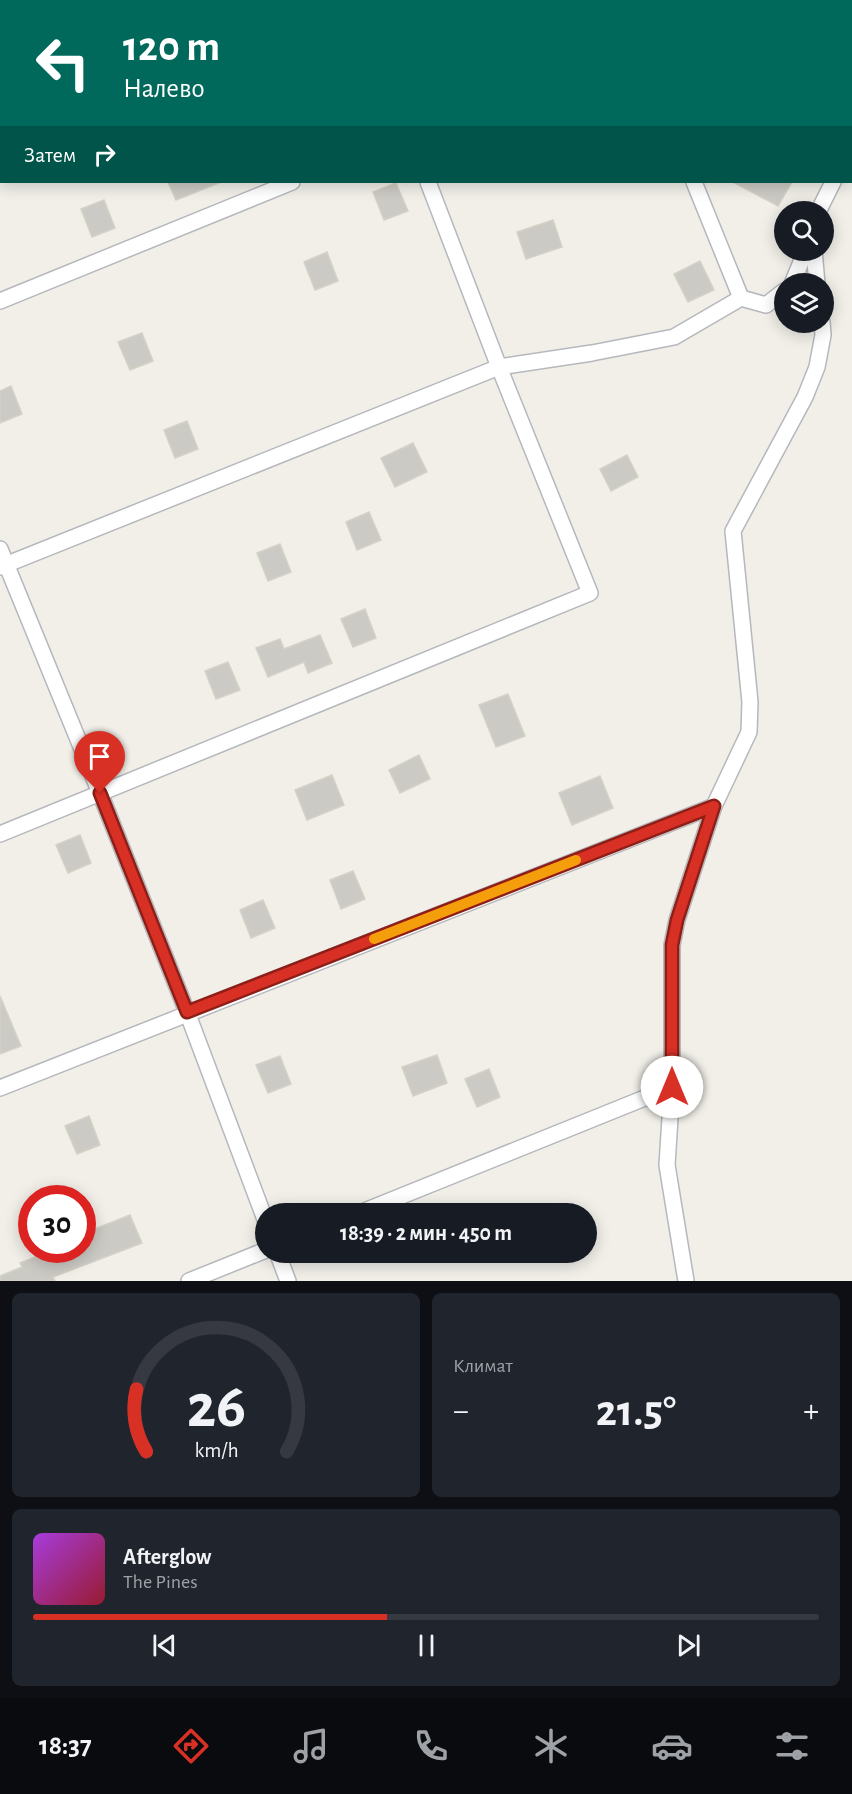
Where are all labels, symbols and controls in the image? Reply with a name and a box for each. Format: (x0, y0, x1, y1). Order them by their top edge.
icon: left (24, 24, 102, 102)
text: 120 m (123, 26, 220, 68)
text: Налево (123, 75, 205, 102)
icon: right (88, 138, 121, 171)
text: Затем (24, 144, 76, 166)
map controls (774, 201, 834, 333)
button: search (774, 201, 834, 261)
button: layers (774, 273, 834, 333)
pin (74, 731, 125, 793)
icon: arrive (83, 740, 116, 773)
position arrow (640, 1055, 704, 1119)
speed limit sign: 30 (18, 1185, 96, 1263)
text: 18:39 · 2 мин · 450 m (340, 1222, 512, 1244)
text: Климат (453, 1356, 513, 1376)
text: 26 (186, 1376, 246, 1438)
text: 21.5° (596, 1389, 676, 1434)
text: − (453, 1395, 469, 1428)
text: + (803, 1395, 819, 1428)
text: km/h (194, 1440, 238, 1461)
text: Afterglow (123, 1546, 211, 1568)
text: The Pines (123, 1572, 198, 1592)
icon: previous (148, 1629, 181, 1662)
icon: pause (410, 1629, 443, 1662)
icon: next (672, 1629, 705, 1662)
icon: directions (170, 1725, 212, 1767)
icon: music (290, 1725, 332, 1767)
icon: phone (410, 1725, 452, 1767)
icon: climate (530, 1725, 572, 1767)
icon: car (651, 1725, 693, 1767)
icon: filters (771, 1725, 813, 1767)
text: 18:37 (39, 1732, 92, 1759)

